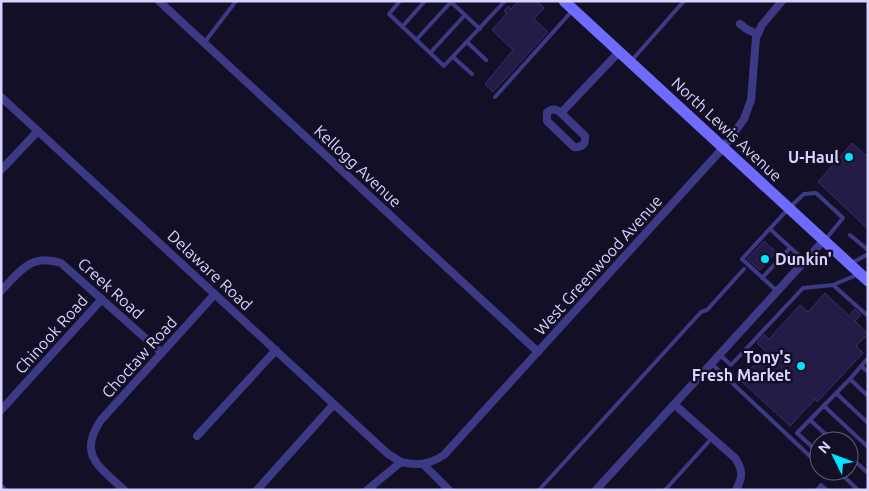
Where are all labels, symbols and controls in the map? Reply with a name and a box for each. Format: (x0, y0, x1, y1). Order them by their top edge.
street label: North Lewis Avenue (668, 73, 786, 185)
street label: Kellogg Avenue (311, 121, 405, 211)
place label: U-Haul (788, 148, 839, 166)
marker: U-Haul (843, 151, 855, 163)
street label: West Greenwood Avenue (530, 191, 666, 339)
street label: Delaware Road (164, 226, 256, 314)
place label: Dunkin' (775, 250, 832, 268)
marker: Dunkin' (759, 253, 771, 265)
street label: Creek Road (74, 254, 148, 322)
street label: Chinook Road (11, 291, 91, 377)
street label: Choctaw Road (98, 313, 180, 401)
place label: Tony's Fresh Market (692, 348, 791, 384)
marker: Tony's Fresh Market (795, 360, 807, 372)
north arrow (809, 431, 859, 481)
text: N (815, 438, 834, 457)

